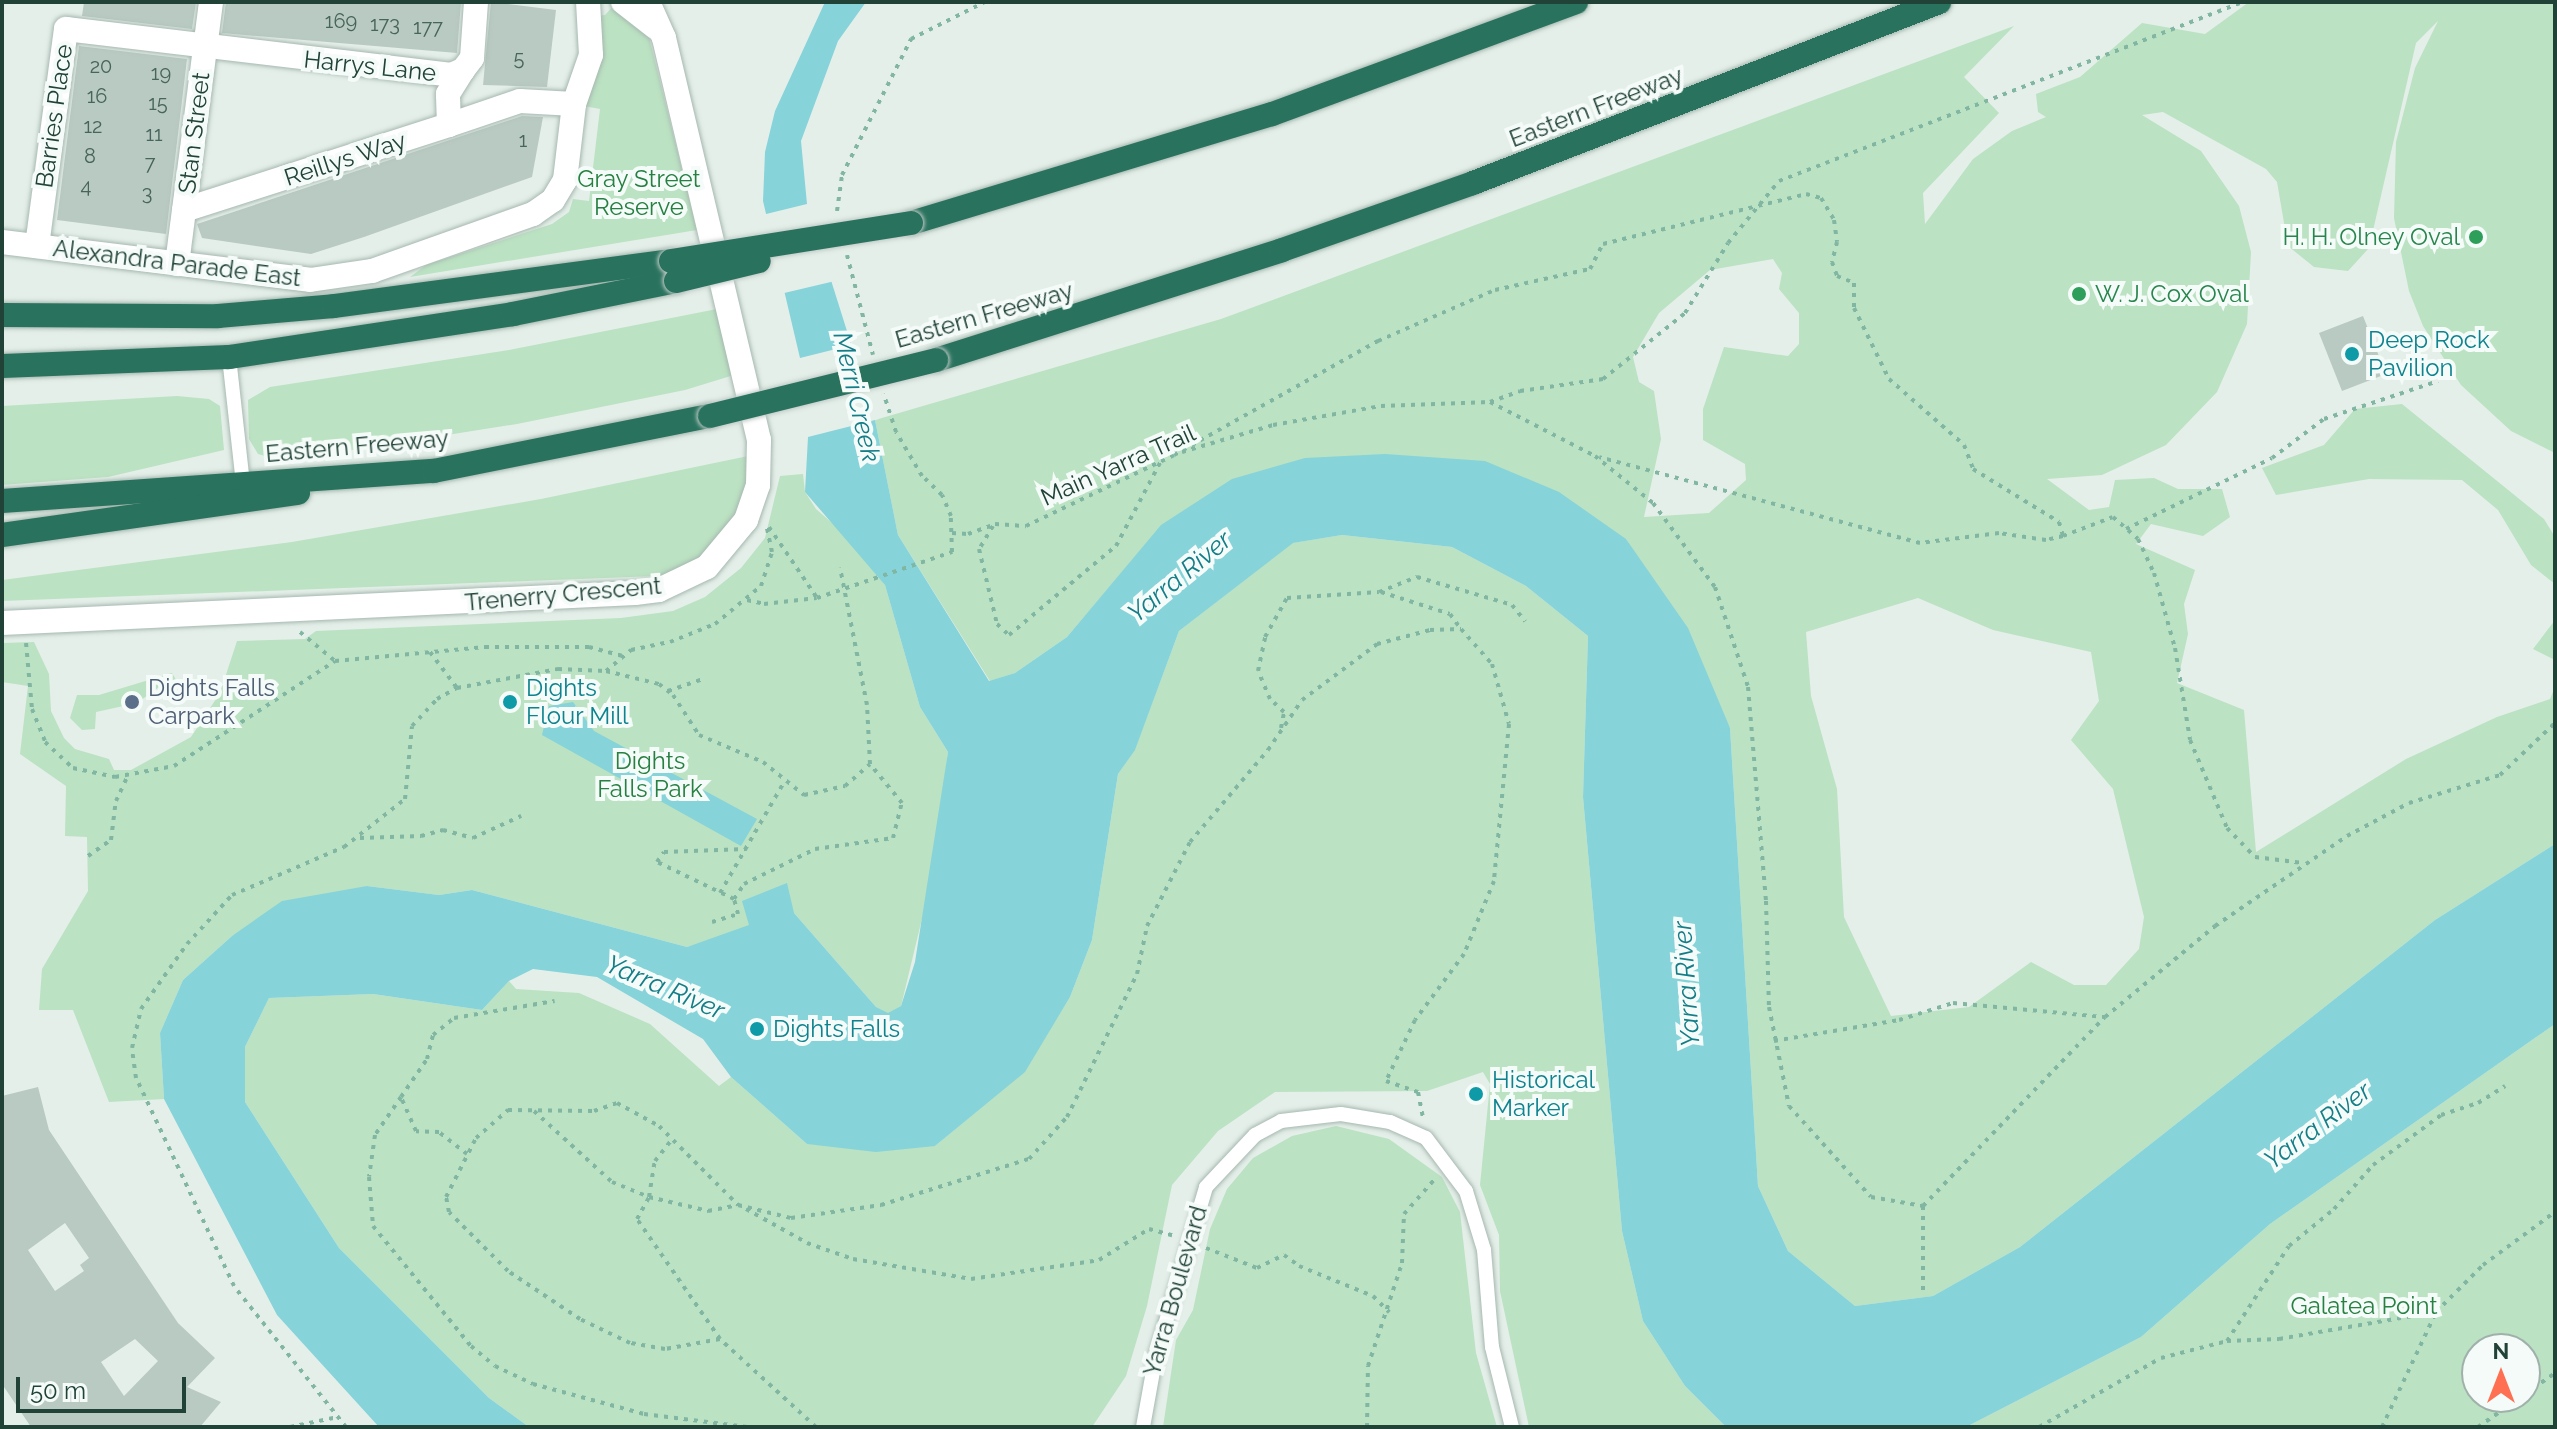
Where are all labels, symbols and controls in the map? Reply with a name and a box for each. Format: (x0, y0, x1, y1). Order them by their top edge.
house number: 169 (325, 9, 357, 33)
house number: 173 (370, 12, 400, 36)
house number: 177 (413, 15, 443, 39)
street label: Barries Place (30, 42, 78, 190)
street label: Harrys Lane (302, 45, 438, 87)
house number: 5 (514, 46, 524, 70)
house number: 20 (90, 54, 112, 78)
house number: 19 (151, 61, 171, 85)
street label: Eastern Freeway (1505, 61, 1687, 153)
street label: Stan Street (172, 71, 216, 195)
house number: 16 (87, 84, 107, 108)
house number: 15 (148, 91, 168, 115)
house number: 12 (84, 114, 102, 138)
house number: 11 (145, 122, 163, 146)
street label: Reillys Way (280, 126, 410, 192)
house number: 1 (519, 128, 527, 152)
house number: 8 (84, 144, 96, 168)
house number: 7 (145, 151, 155, 175)
park label: Gray Street Reserve (577, 165, 701, 221)
house number: 4 (81, 174, 91, 198)
house number: 3 (142, 181, 152, 205)
place label: H. H. Olney Oval (2282, 223, 2460, 251)
marker: H. H. Olney Oval (2467, 228, 2485, 246)
street label: Alexandra Parade East (51, 233, 303, 293)
street label: Eastern Freeway (892, 276, 1076, 354)
place label: W. J. Cox Oval (2095, 280, 2250, 308)
marker: W. J. Cox Oval (2070, 285, 2088, 303)
place label: Deep Rock Pavilion (2368, 326, 2490, 382)
water label: Merri Creek (826, 329, 886, 465)
marker: Deep Rock Pavilion (2343, 345, 2361, 363)
street label: Main Yarra Trail (1036, 418, 1200, 512)
street label: Eastern Freeway (264, 424, 450, 468)
water label: Yarra River (1122, 525, 1238, 629)
street label: Trenerry Crescent (463, 571, 663, 617)
place label: Dights Falls Carpark (148, 674, 275, 730)
place label: Dights Flour Mill (526, 674, 629, 730)
marker: Dights Falls Carpark (123, 693, 141, 711)
marker: Dights Flour Mill (501, 693, 519, 711)
park label: Dights Falls Park (597, 747, 703, 803)
water label: Yarra River (1667, 920, 1707, 1048)
water label: Yarra River (601, 949, 729, 1027)
place label: Dights Falls (773, 1015, 900, 1043)
marker: Dights Falls (748, 1020, 766, 1038)
place label: Historical Marker (1492, 1066, 1595, 1122)
water label: Yarra River (2258, 1076, 2378, 1176)
marker: Historical Marker (1467, 1085, 1485, 1103)
street label: Yarra Boulevard (1137, 1202, 1213, 1380)
park label: Galatea Point (2290, 1292, 2438, 1320)
north arrow (2461, 1333, 2541, 1413)
text: N (2493, 1338, 2509, 1364)
scale bar (20, 1361, 190, 1411)
text: 50 m (30, 1376, 86, 1405)

